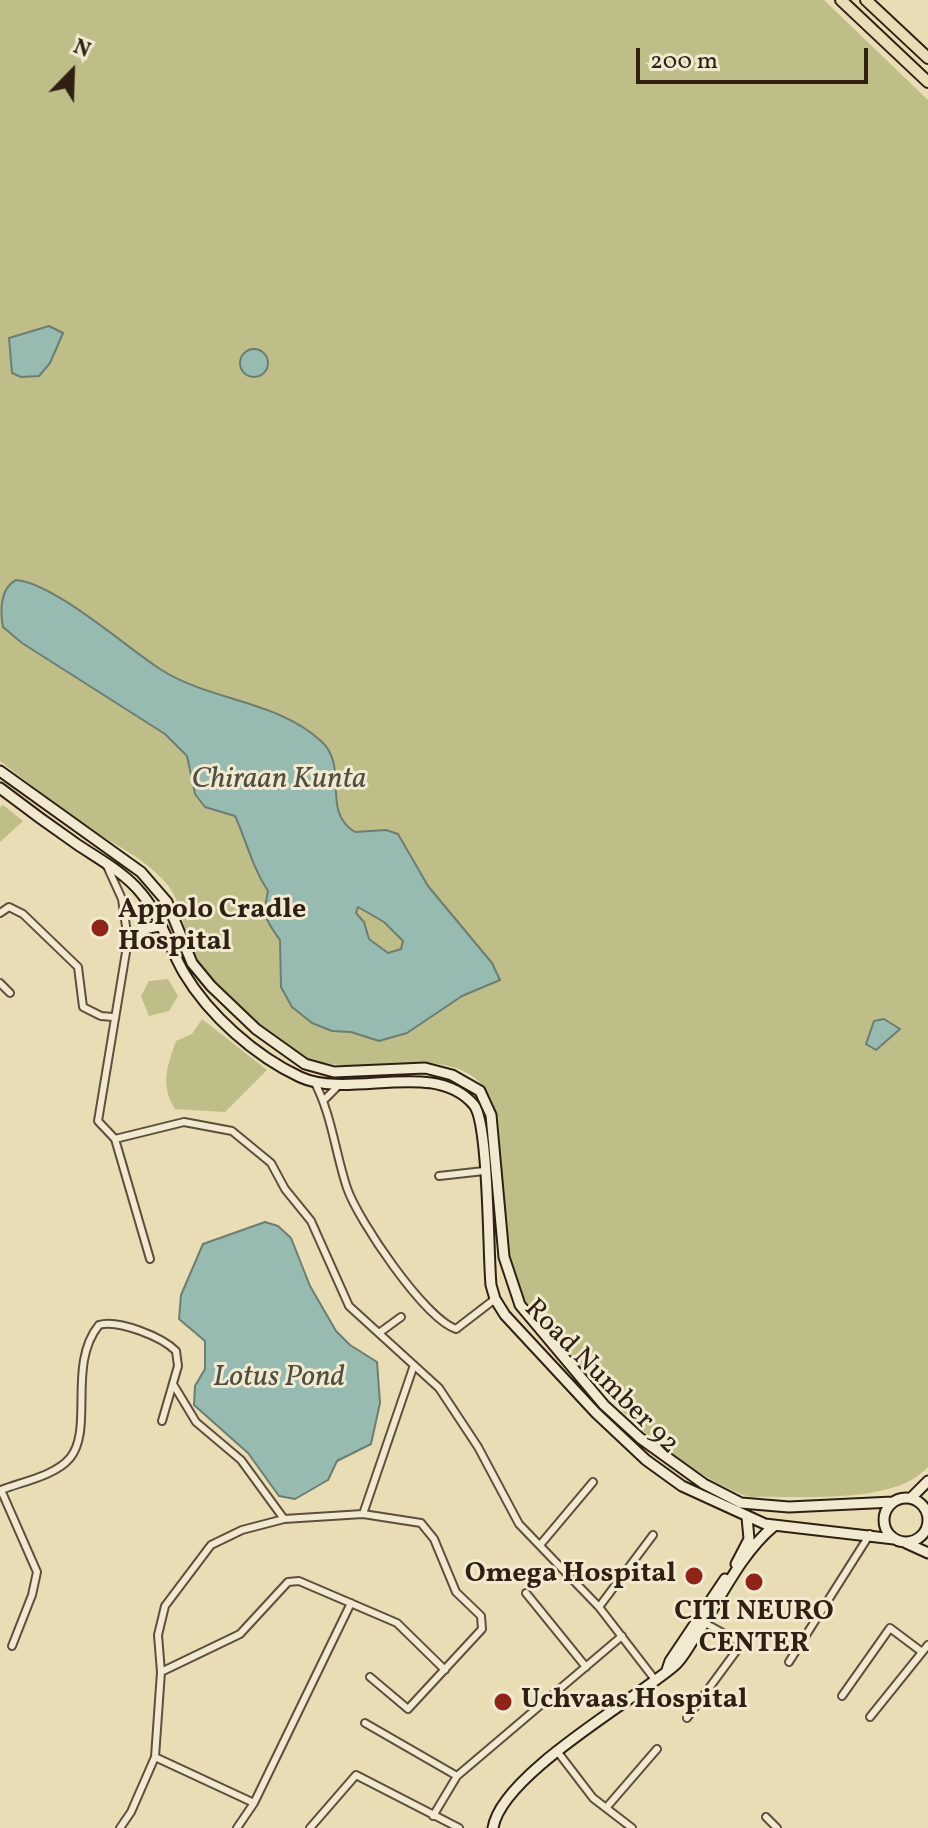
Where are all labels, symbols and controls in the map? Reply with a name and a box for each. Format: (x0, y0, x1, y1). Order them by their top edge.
north arrow (32, 32, 112, 112)
text: N (68, 32, 95, 67)
scale bar (640, 32, 872, 82)
text: 200 m (650, 45, 718, 79)
water label: Chiraan Kunta (192, 763, 366, 799)
place label: Appolo Cradle Hospital (118, 895, 306, 961)
marker: Appolo Cradle Hospital (89, 917, 111, 939)
street label: Road Number 92 (515, 1293, 685, 1463)
water label: Lotus Pond (213, 1361, 345, 1397)
place label: Omega Hospital (465, 1559, 676, 1593)
marker: Omega Hospital (683, 1565, 705, 1587)
marker: CITI NEURO CENTER (743, 1571, 765, 1593)
place label: CITI NEURO CENTER (674, 1597, 834, 1663)
place label: Uchvaas Hospital (521, 1685, 748, 1719)
marker: Uchvaas Hospital (492, 1691, 514, 1713)

